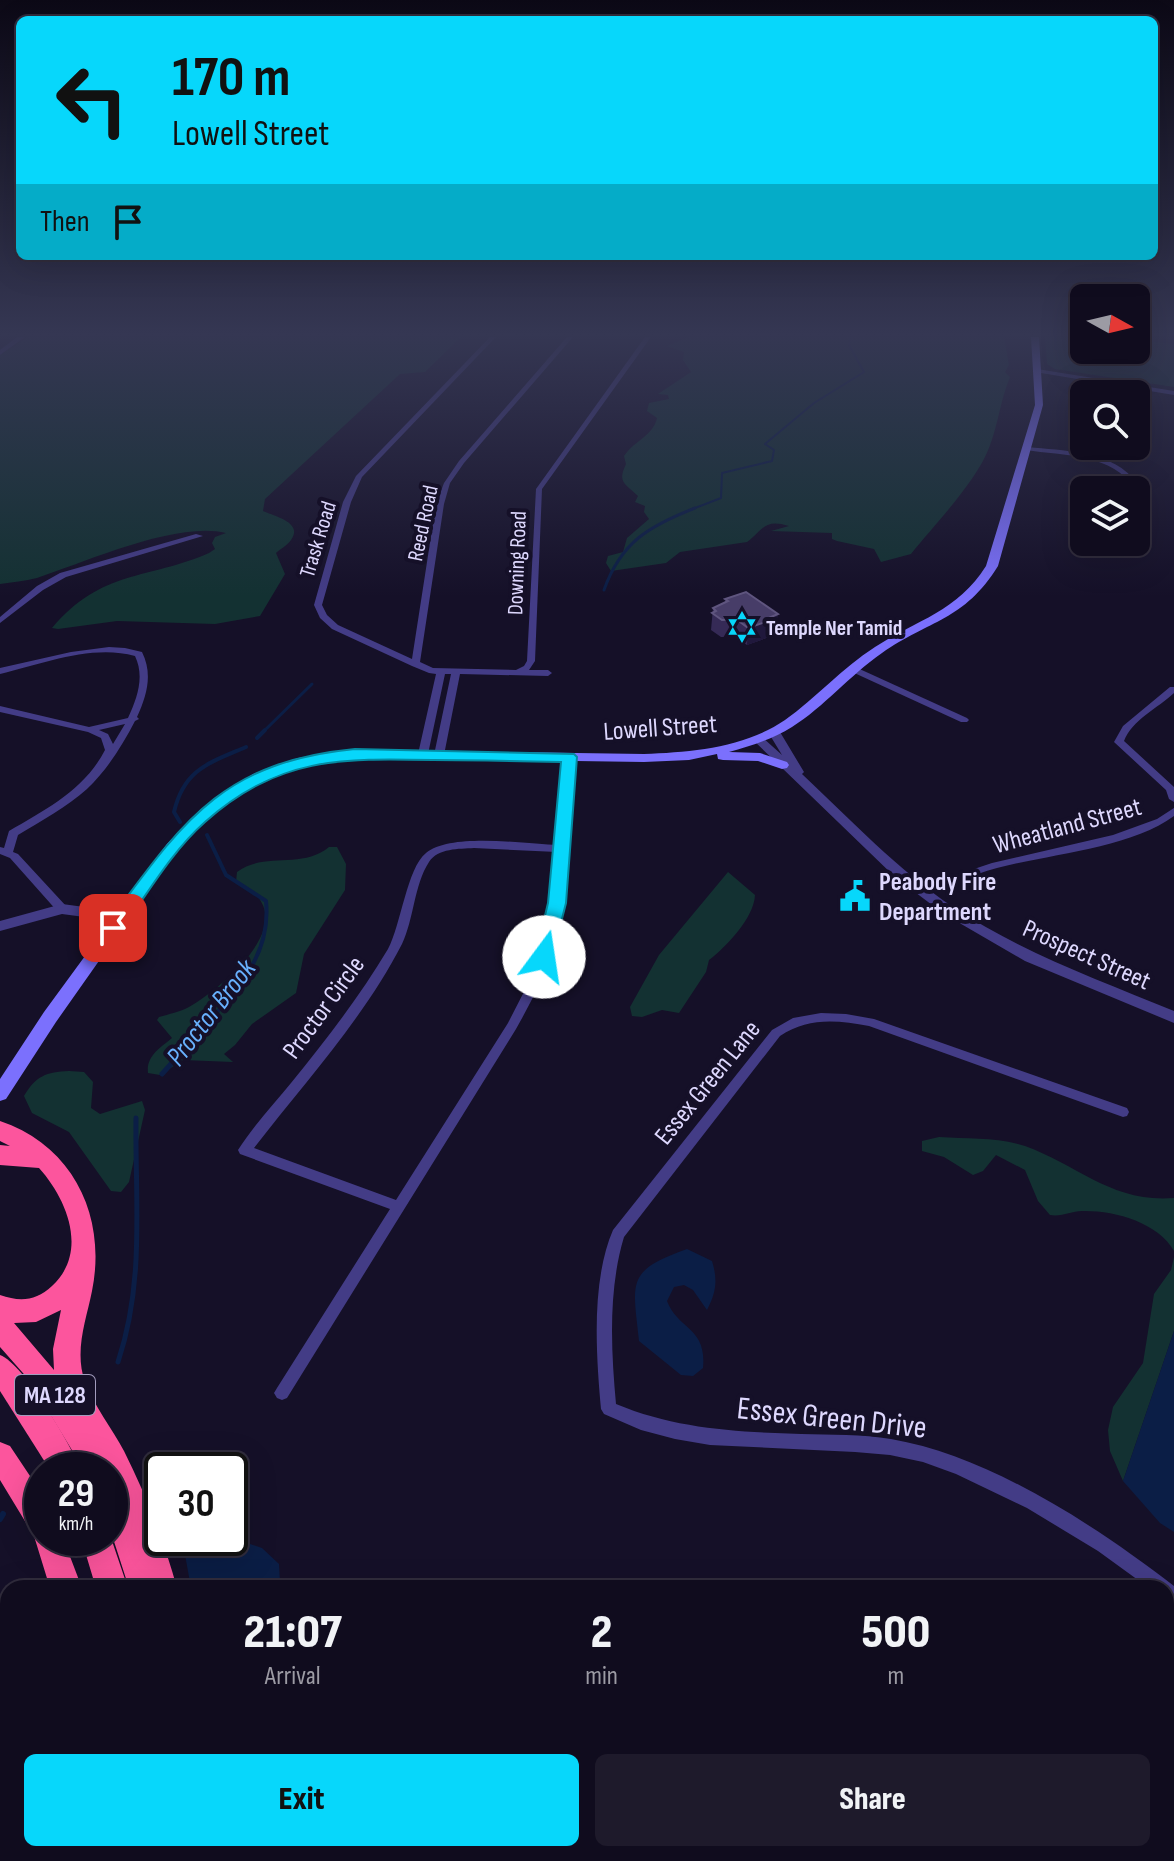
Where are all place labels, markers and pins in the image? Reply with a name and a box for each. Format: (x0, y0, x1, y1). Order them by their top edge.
synagogue icon: Temple Ner Tamid (725, 610, 759, 644)
place label: Temple Ner Tamid (766, 615, 902, 642)
place label: Peabody Fire Department (879, 867, 996, 928)
public building icon: Peabody Fire Department (838, 879, 872, 913)
pin (79, 894, 147, 962)

